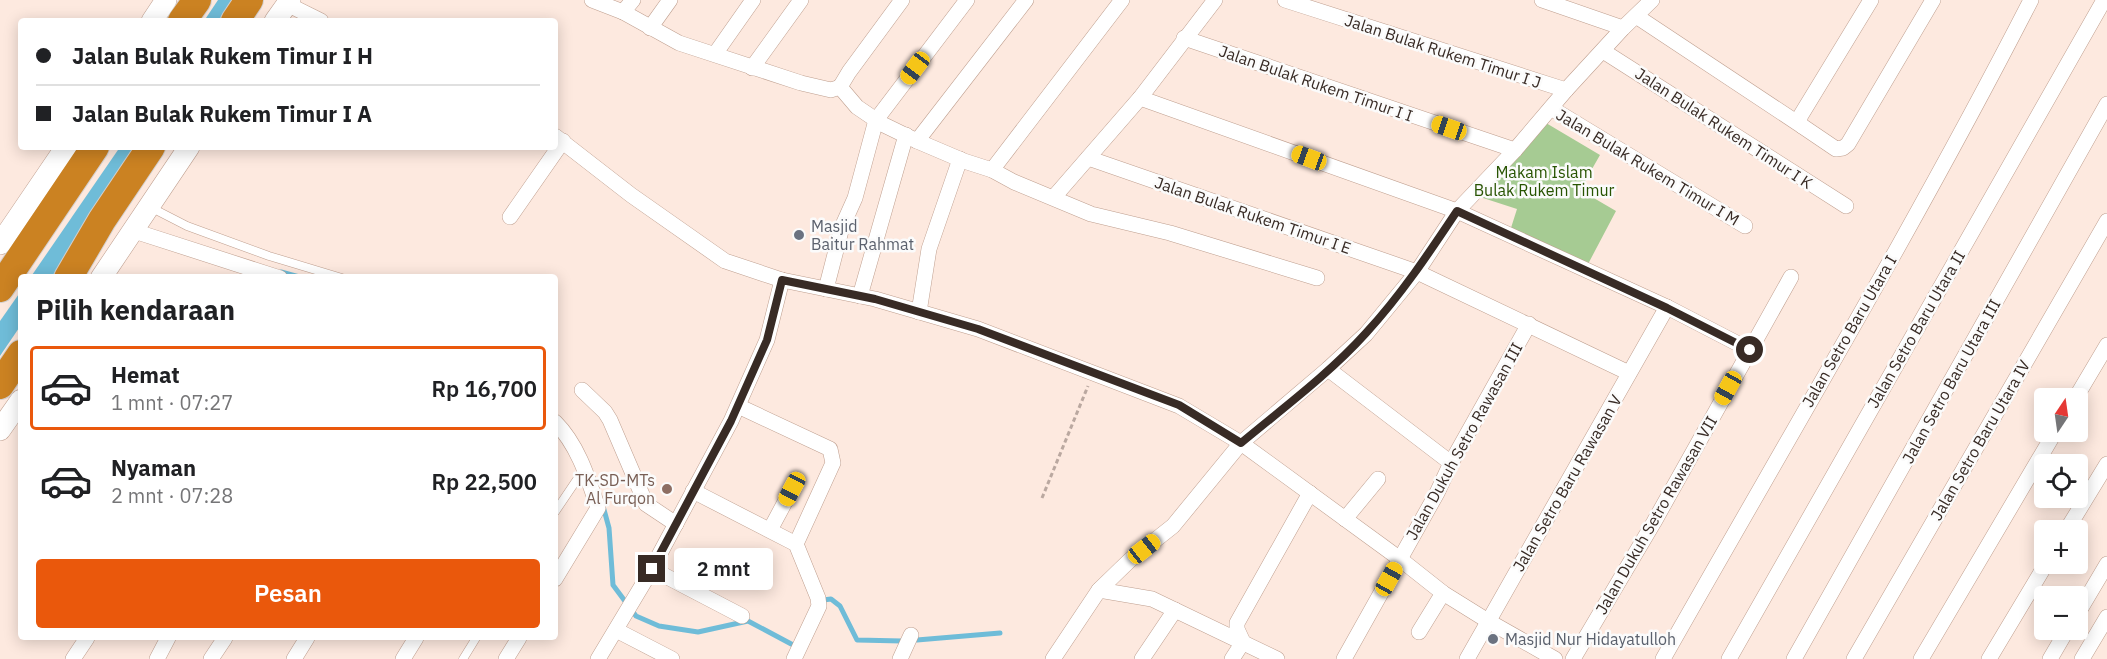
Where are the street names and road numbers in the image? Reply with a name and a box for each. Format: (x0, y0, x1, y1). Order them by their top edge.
street label: Jalan Bulak Rukem Timur I J (1342, 10, 1544, 92)
street label: Jalan Bulak Rukem Timur I I (1217, 40, 1415, 126)
street label: Jalan Bulak Rukem Timur I K (1632, 63, 1816, 193)
street label: Jalan Bulak Rukem Timur I M (1553, 104, 1743, 230)
street label: Jalan Bulak Rukem Timur I E (1152, 172, 1354, 258)
street label: Jalan Setro Baru Utara II (1863, 247, 1969, 411)
street label: Jalan Setro Baru Utara I (1797, 252, 1901, 410)
street label: Jalan Setro Baru Utara III (1897, 295, 2005, 467)
street label: Jalan Dukuh Setro Rawasan III (1401, 339, 1527, 543)
street label: Jalan Setro Baru Utara IV (1926, 356, 2034, 524)
street label: Jalan Setro Baru Rawasan V (1508, 391, 1626, 575)
street label: Jalan Dukuh Setro Rawasan VII (1591, 412, 1721, 618)

